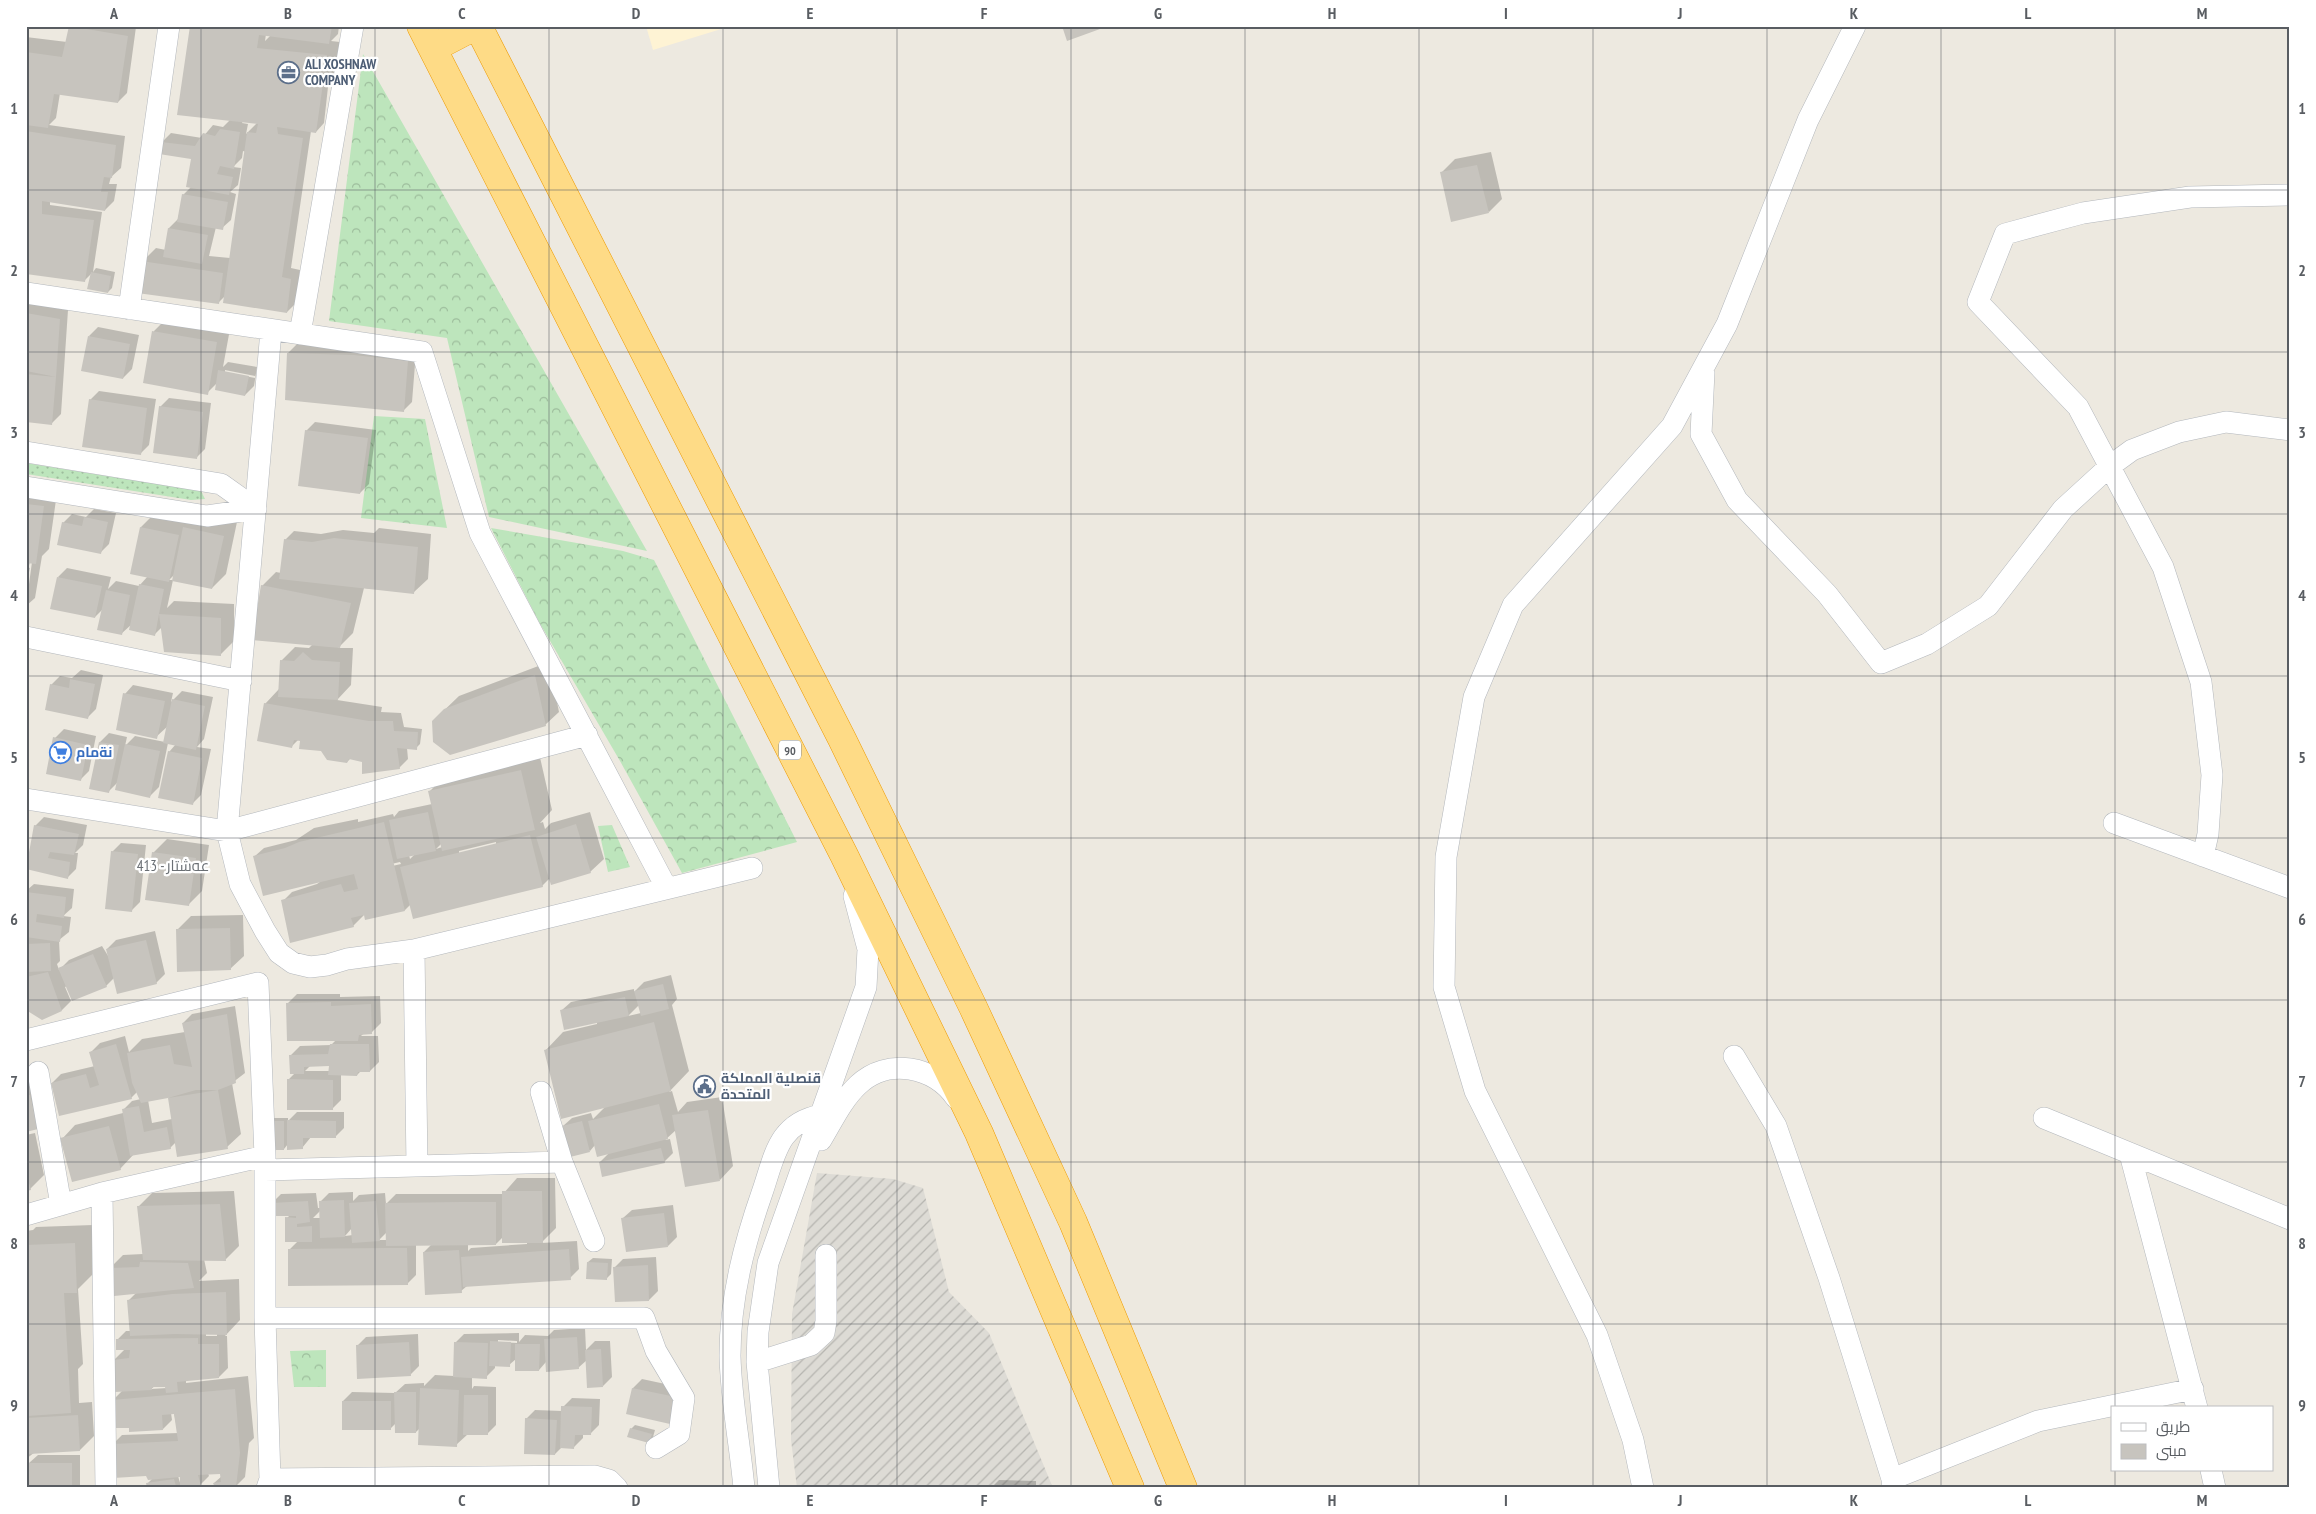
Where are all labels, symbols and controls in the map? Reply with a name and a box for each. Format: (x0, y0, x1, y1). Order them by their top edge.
text: A (109, 3, 119, 23)
text: B (284, 3, 292, 23)
text: C (458, 3, 466, 23)
text: D (632, 3, 641, 23)
text: E (807, 3, 814, 23)
text: F (981, 3, 988, 23)
text: G (1154, 3, 1162, 23)
text: H (1328, 3, 1336, 23)
text: I (1504, 3, 1508, 23)
text: J (1677, 3, 1682, 23)
text: K (1850, 3, 1859, 23)
text: L (2025, 3, 2032, 23)
text: M (2197, 3, 2207, 23)
place label: ALI XOSHNAW COMPANY (304, 55, 377, 89)
office icon: ALI XOSHNAW COMPANY (277, 60, 301, 84)
text: 1 (10, 98, 18, 118)
text: 1 (2298, 98, 2306, 118)
text: 2 (10, 260, 18, 280)
text: 2 (2298, 260, 2306, 280)
text: 3 (10, 422, 18, 442)
text: 3 (2298, 422, 2306, 442)
text: 4 (10, 585, 18, 605)
text: 4 (2298, 585, 2306, 605)
supermarket icon: نةمام (48, 740, 72, 764)
road number: 90 (779, 740, 801, 760)
place label: نةمام (76, 743, 112, 762)
text: 5 (10, 747, 18, 767)
text: 5 (2298, 747, 2306, 767)
district label: عه‌شتار - 413 (137, 856, 209, 875)
text: 6 (10, 909, 18, 929)
text: 6 (2298, 909, 2306, 929)
place label: قنصلية المملكة المتحدة (721, 1069, 821, 1103)
text: 7 (10, 1071, 18, 1091)
text: 7 (2298, 1071, 2306, 1091)
public building icon: قنصلية المملكة المتحدة (693, 1074, 717, 1098)
text: 8 (10, 1233, 18, 1253)
text: 8 (2298, 1233, 2306, 1253)
text: 9 (10, 1395, 18, 1415)
text: 9 (2298, 1395, 2306, 1415)
legend (2111, 1406, 2274, 1472)
text: طريق (2156, 1417, 2190, 1437)
text: مبنى (2156, 1441, 2187, 1461)
text: A (109, 1490, 119, 1510)
text: B (284, 1490, 292, 1510)
text: C (458, 1490, 466, 1510)
text: D (632, 1490, 641, 1510)
text: E (807, 1490, 814, 1510)
text: F (981, 1490, 988, 1510)
text: G (1154, 1490, 1162, 1510)
text: H (1328, 1490, 1336, 1510)
text: I (1504, 1490, 1508, 1510)
text: J (1677, 1490, 1682, 1510)
text: K (1850, 1490, 1859, 1510)
text: L (2025, 1490, 2032, 1510)
text: M (2197, 1490, 2207, 1510)

